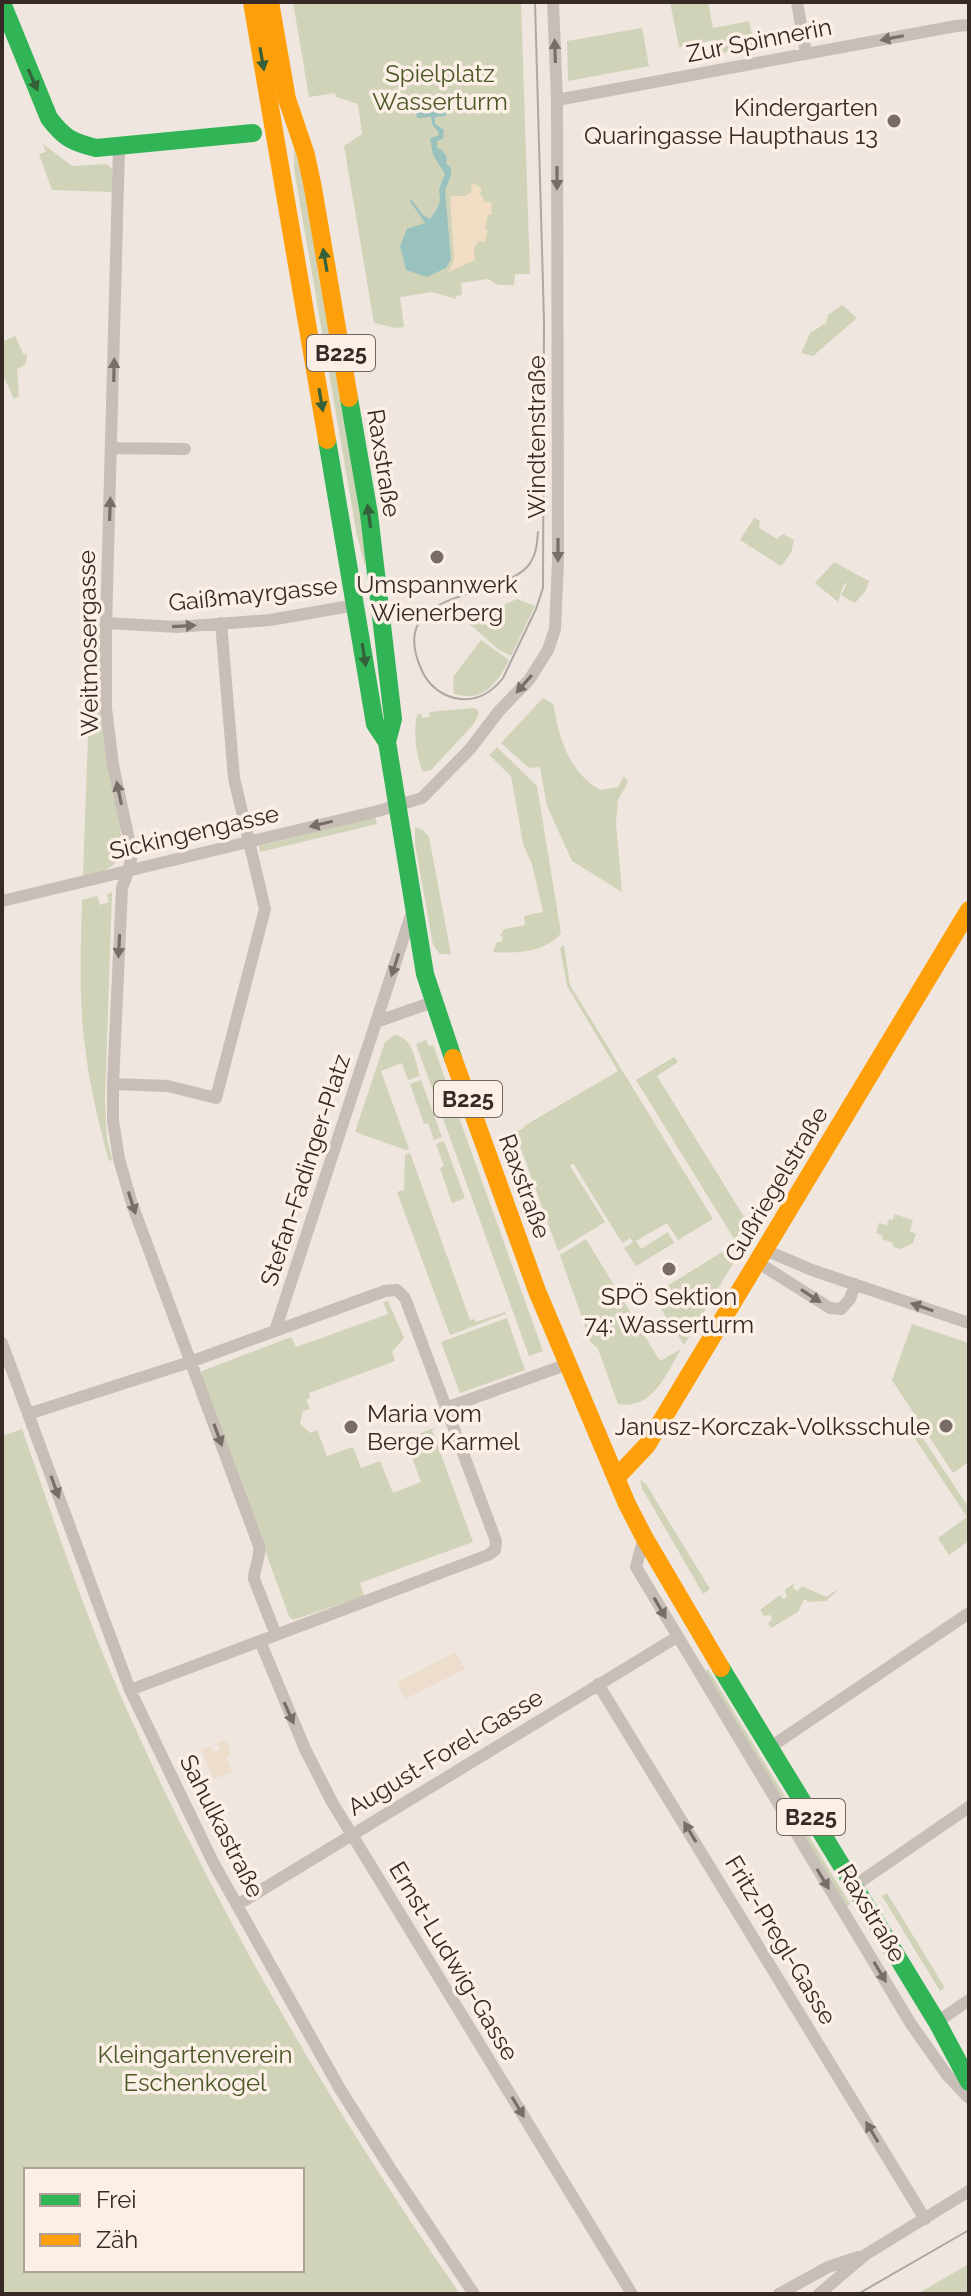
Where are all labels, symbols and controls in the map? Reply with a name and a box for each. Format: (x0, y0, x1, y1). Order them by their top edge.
street label: Zur Spinnerin (684, 12, 834, 68)
one-way arrow (879, 32, 904, 44)
one-way arrow (549, 38, 562, 63)
one-way arrow (257, 47, 269, 72)
park label: Spielplatz Wasserturm (372, 59, 508, 116)
one-way arrow (27, 68, 40, 92)
place label: Kindergarten Quaringasse Haupthaus 13 (584, 93, 878, 150)
marker: Kindergarten Quaringasse Haupthaus 13 (885, 112, 903, 130)
one-way arrow (551, 166, 563, 191)
one-way arrow (319, 247, 331, 272)
road number: B225 (307, 335, 375, 371)
street label: Windtenstraße (522, 355, 551, 519)
one-way arrow (108, 357, 120, 382)
one-way arrow (315, 388, 327, 413)
street label: Raxstraße (361, 407, 407, 519)
one-way arrow (103, 496, 116, 521)
one-way arrow (362, 504, 375, 529)
one-way arrow (552, 538, 564, 563)
marker: Umspannwerk Wienerberg (428, 548, 446, 566)
street label: Weitmosergasse (72, 550, 104, 736)
place label: Umspannwerk Wienerberg (356, 570, 518, 627)
street label: Gaißmayrgasse (167, 571, 339, 617)
one-way arrow (172, 619, 197, 632)
one-way arrow (358, 643, 371, 668)
one-way arrow (516, 674, 533, 694)
one-way arrow (112, 780, 125, 805)
street label: Sickingengasse (106, 798, 282, 866)
one-way arrow (309, 818, 334, 831)
one-way arrow (112, 934, 125, 959)
one-way arrow (388, 953, 400, 977)
street label: Stefan-Fadinger-Platz (254, 1050, 356, 1290)
road number: B225 (434, 1081, 502, 1117)
street label: Gußriegelstraße (718, 1101, 834, 1267)
street label: Raxstraße (493, 1130, 557, 1242)
one-way arrow (127, 1192, 139, 1216)
marker: SPÖ Sektion 74: Wasserturm (660, 1260, 678, 1278)
place label: SPÖ Sektion 74: Wasserturm (584, 1282, 754, 1339)
one-way arrow (800, 1288, 822, 1302)
one-way arrow (910, 1300, 934, 1312)
place label: Maria vom Berge Karmel (367, 1399, 520, 1456)
place label: Janusz-Korczak-Volksschule (615, 1412, 930, 1441)
marker: Janusz-Korczak-Volksschule (937, 1417, 955, 1435)
marker: Maria vom Berge Karmel (342, 1418, 360, 1436)
one-way arrow (212, 1423, 225, 1447)
one-way arrow (49, 1476, 62, 1500)
one-way arrow (653, 1597, 667, 1619)
street label: August-Forel-Gasse (342, 1682, 548, 1822)
one-way arrow (283, 1701, 296, 1725)
street label: Sahulkastraße (174, 1750, 270, 1902)
road number: B225 (777, 1799, 845, 1835)
one-way arrow (683, 1821, 697, 1843)
street label: Fritz-Pregl-Gasse (719, 1850, 843, 2030)
street label: Ernst-Ludwig-Gasse (383, 1856, 525, 2066)
street label: Raxstraße (831, 1859, 913, 1967)
one-way arrow (815, 1867, 830, 1890)
one-way arrow (873, 1961, 887, 1983)
park label: Kleingartenverein Eschenkogel (97, 2040, 293, 2097)
one-way arrow (511, 2096, 525, 2118)
one-way arrow (865, 2121, 879, 2143)
legend (24, 2168, 304, 2272)
text: Frei (96, 2185, 137, 2214)
text: Zäh (96, 2225, 138, 2254)

